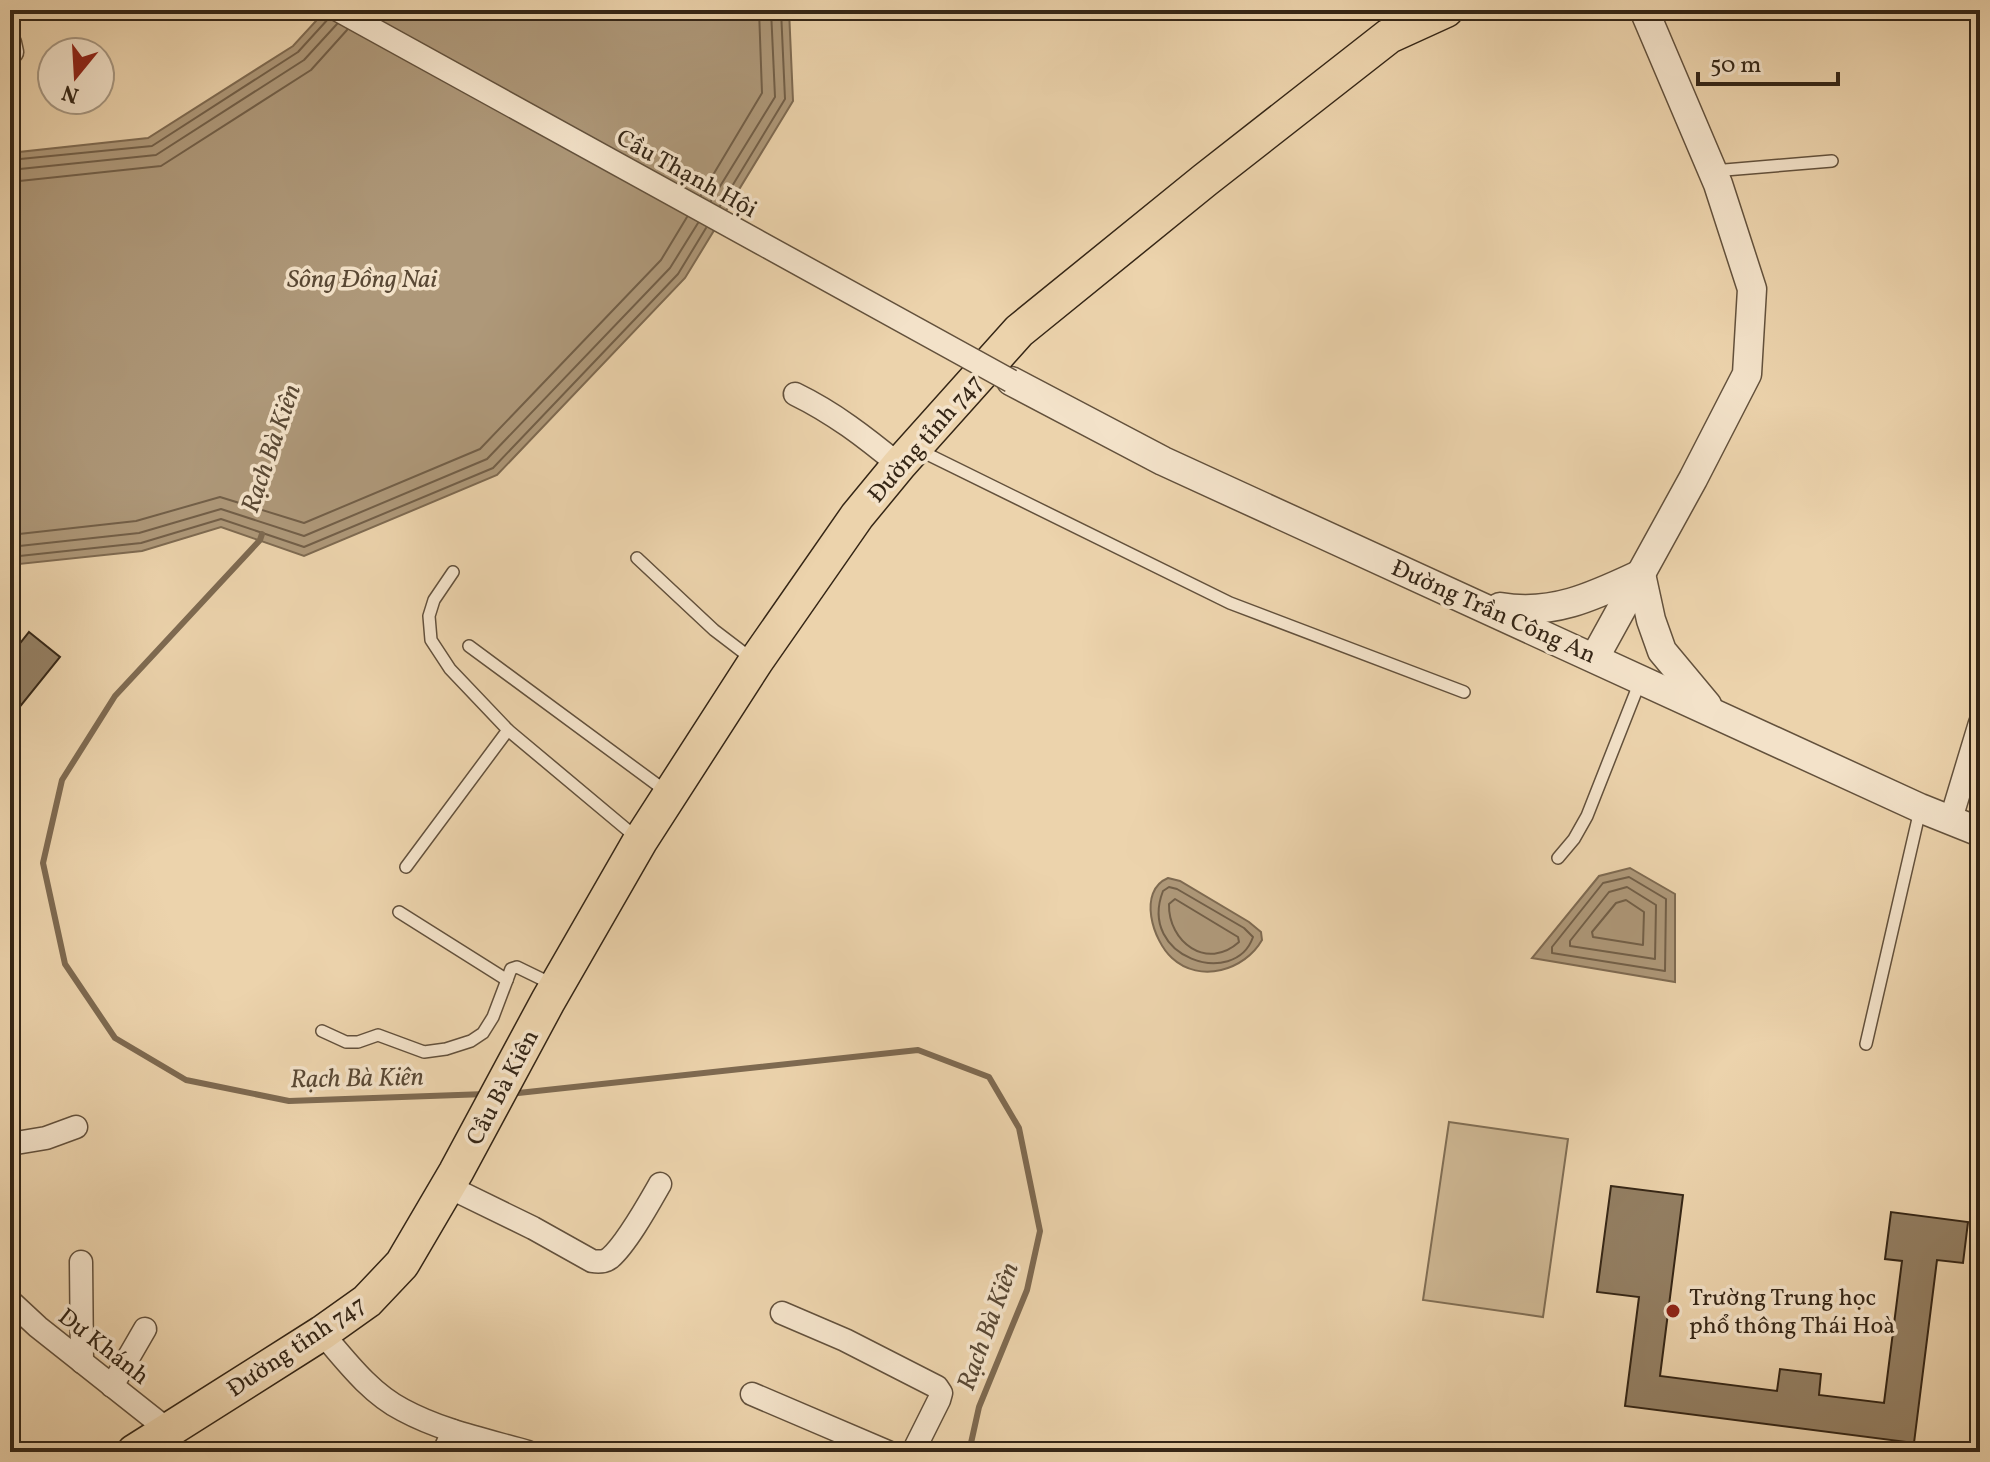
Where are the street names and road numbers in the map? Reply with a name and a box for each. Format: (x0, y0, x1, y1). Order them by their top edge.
street label: Cầu Thạnh Hội (609, 122, 763, 228)
street label: Đường tỉnh 747 (861, 368, 992, 511)
street label: Đường Trần Công An (1385, 552, 1601, 673)
street label: Cầu Bà Kiên (459, 1024, 549, 1152)
street label: Đường tỉnh 747 (221, 1289, 373, 1407)
street label: Dư Khánh (50, 1301, 156, 1394)

